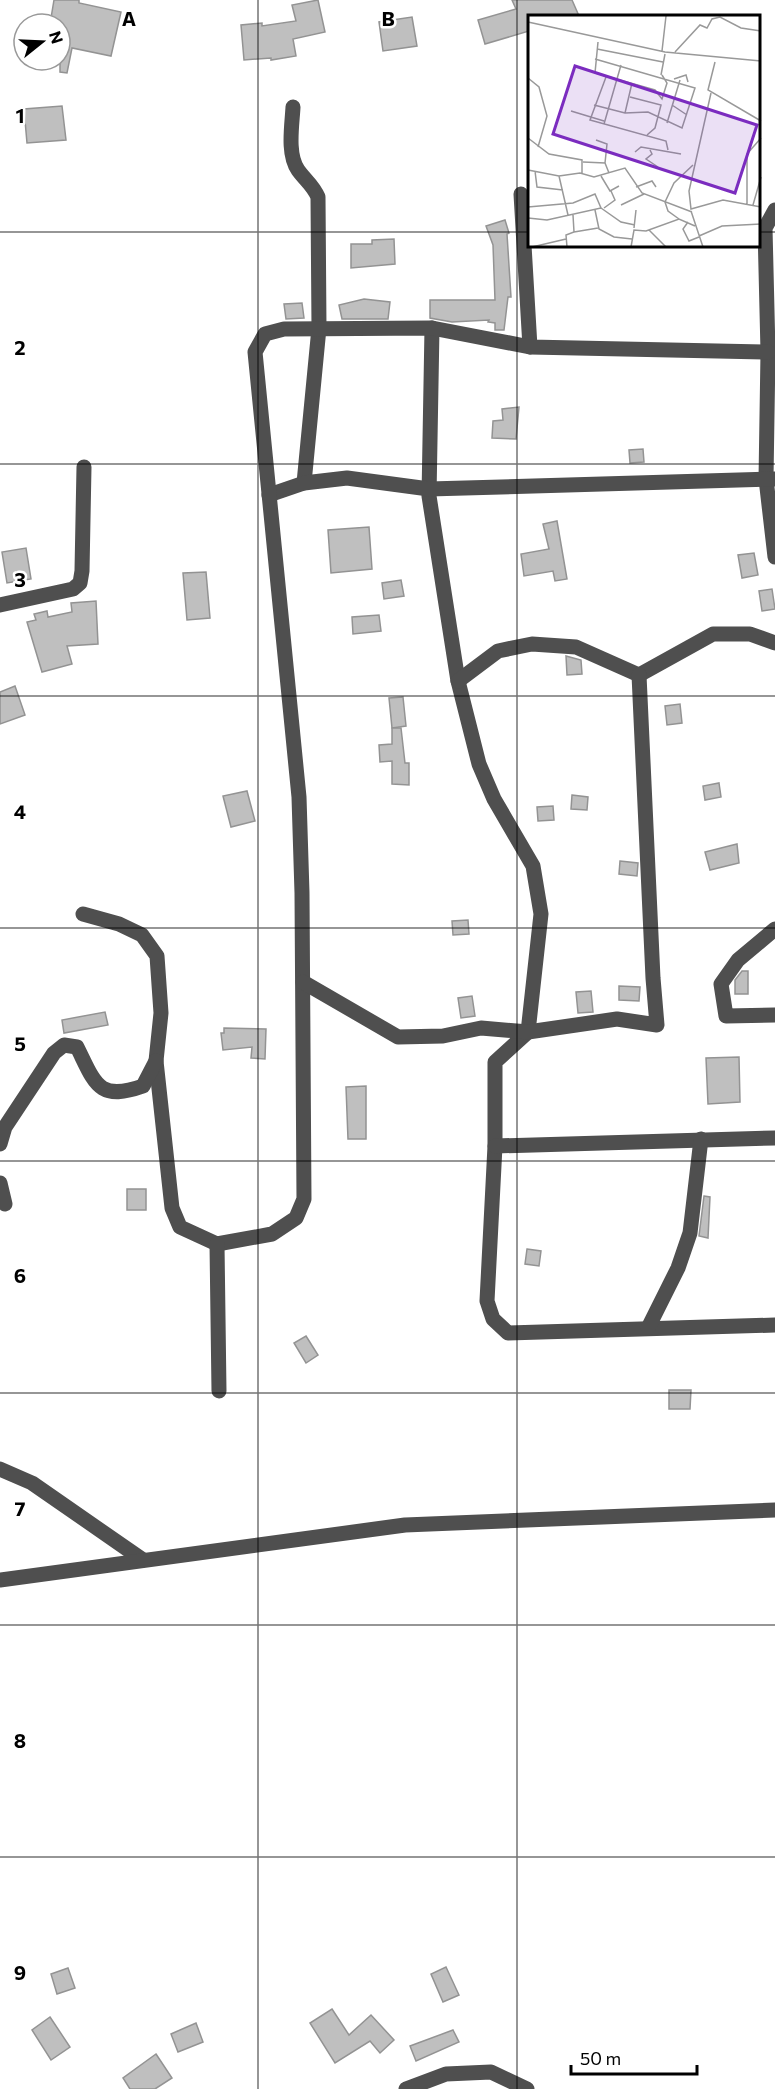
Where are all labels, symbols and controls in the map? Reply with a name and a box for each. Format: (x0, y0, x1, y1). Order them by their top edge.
text: A (122, 6, 136, 30)
text: B (381, 6, 395, 30)
north arrow (12, 12, 72, 72)
inset map (528, 15, 760, 248)
text: N (46, 29, 68, 46)
text: 1 (15, 103, 25, 127)
text: 2 (14, 335, 26, 359)
text: 3 (14, 567, 26, 591)
text: 4 (14, 799, 26, 823)
text: 5 (14, 1031, 26, 1055)
text: 6 (14, 1263, 26, 1287)
text: 7 (15, 1496, 26, 1520)
text: 8 (14, 1728, 26, 1752)
text: 9 (14, 1960, 26, 1984)
scale bar (571, 2038, 697, 2076)
text: 50 m (580, 2047, 621, 2069)

